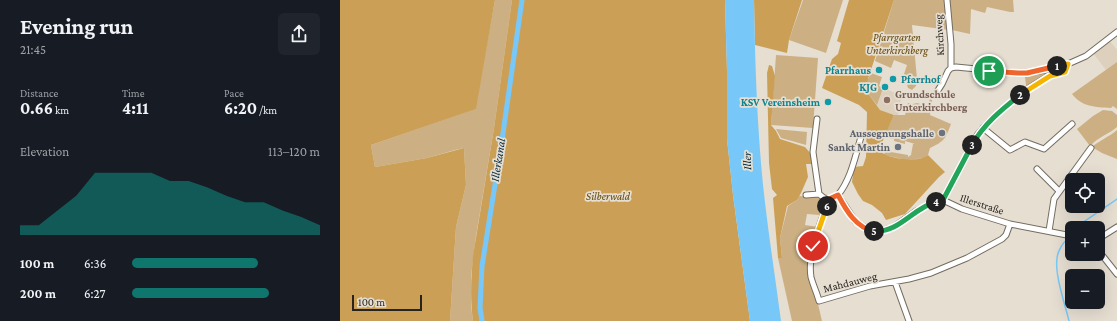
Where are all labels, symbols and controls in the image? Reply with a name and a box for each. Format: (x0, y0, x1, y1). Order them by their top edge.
button: share (278, 13, 320, 55)
street label: Kirchweg (932, 13, 947, 56)
text: Evening run (20, 14, 133, 39)
park label: Pfarrgarten Unterkirchberg (866, 31, 929, 57)
text: 21:45 (20, 42, 46, 57)
pin (972, 54, 1006, 88)
pin: 1 (1047, 56, 1067, 76)
icon: arrive (978, 60, 1000, 82)
text: 1 (1055, 60, 1059, 72)
place label: Pfarrhaus (825, 64, 872, 76)
marker: Pfarrhaus (874, 65, 884, 75)
place label: Pfarrhof (901, 73, 942, 85)
marker: Pfarrhof (888, 74, 898, 84)
place label: KJG (859, 81, 877, 93)
marker: KJG (880, 82, 890, 92)
pin: 2 (1010, 85, 1030, 105)
text: Distance (20, 87, 58, 99)
text: Time (122, 87, 145, 99)
text: Pace (224, 87, 244, 99)
place label: Grundschule Unterkirchberg (895, 88, 968, 113)
text: 2 (1017, 89, 1023, 101)
marker: Grundschule Unterkirchberg (882, 95, 892, 105)
place label: KSV Vereinsheim (741, 96, 821, 108)
marker: KSV Vereinsheim (823, 97, 833, 107)
text: 0.66 (20, 99, 53, 118)
text: 4:11 (122, 99, 149, 118)
text: 6:20 (224, 99, 257, 118)
text: km (53, 104, 69, 116)
text: /km (257, 104, 277, 116)
place label: Aussegnungshalle (849, 127, 934, 139)
marker: Aussegnungshalle (937, 128, 947, 138)
pin: 3 (962, 135, 982, 155)
water label: Illerkanal (488, 136, 508, 183)
text: 3 (969, 139, 975, 151)
place label: Sankt Martin (828, 141, 891, 153)
marker: Sankt Martin (893, 142, 903, 152)
text: Elevation (20, 144, 69, 159)
text: 113–120 m (268, 144, 320, 159)
water label: Iller (740, 151, 754, 170)
map controls (1065, 173, 1105, 309)
button: locate (1065, 173, 1105, 213)
park label: Silberwald (586, 190, 631, 202)
street label: Illerstraße (959, 191, 1006, 217)
pin: 4 (926, 192, 946, 212)
pin: 6 (817, 196, 837, 216)
text: 4 (933, 196, 939, 208)
text: 6 (824, 200, 830, 212)
pin: 5 (864, 221, 884, 241)
button: + (1065, 221, 1105, 261)
text: 5 (871, 225, 877, 237)
pin (796, 229, 830, 263)
icon: check (802, 235, 824, 257)
text: 100 m (20, 256, 54, 271)
text: 6:36 (84, 256, 106, 271)
street label: Mahdauweg (822, 269, 879, 295)
button: − (1065, 269, 1105, 309)
text: 200 m (20, 286, 56, 301)
text: 6:27 (84, 286, 106, 301)
scale bar (352, 293, 422, 312)
text: 100 m (358, 296, 385, 308)

